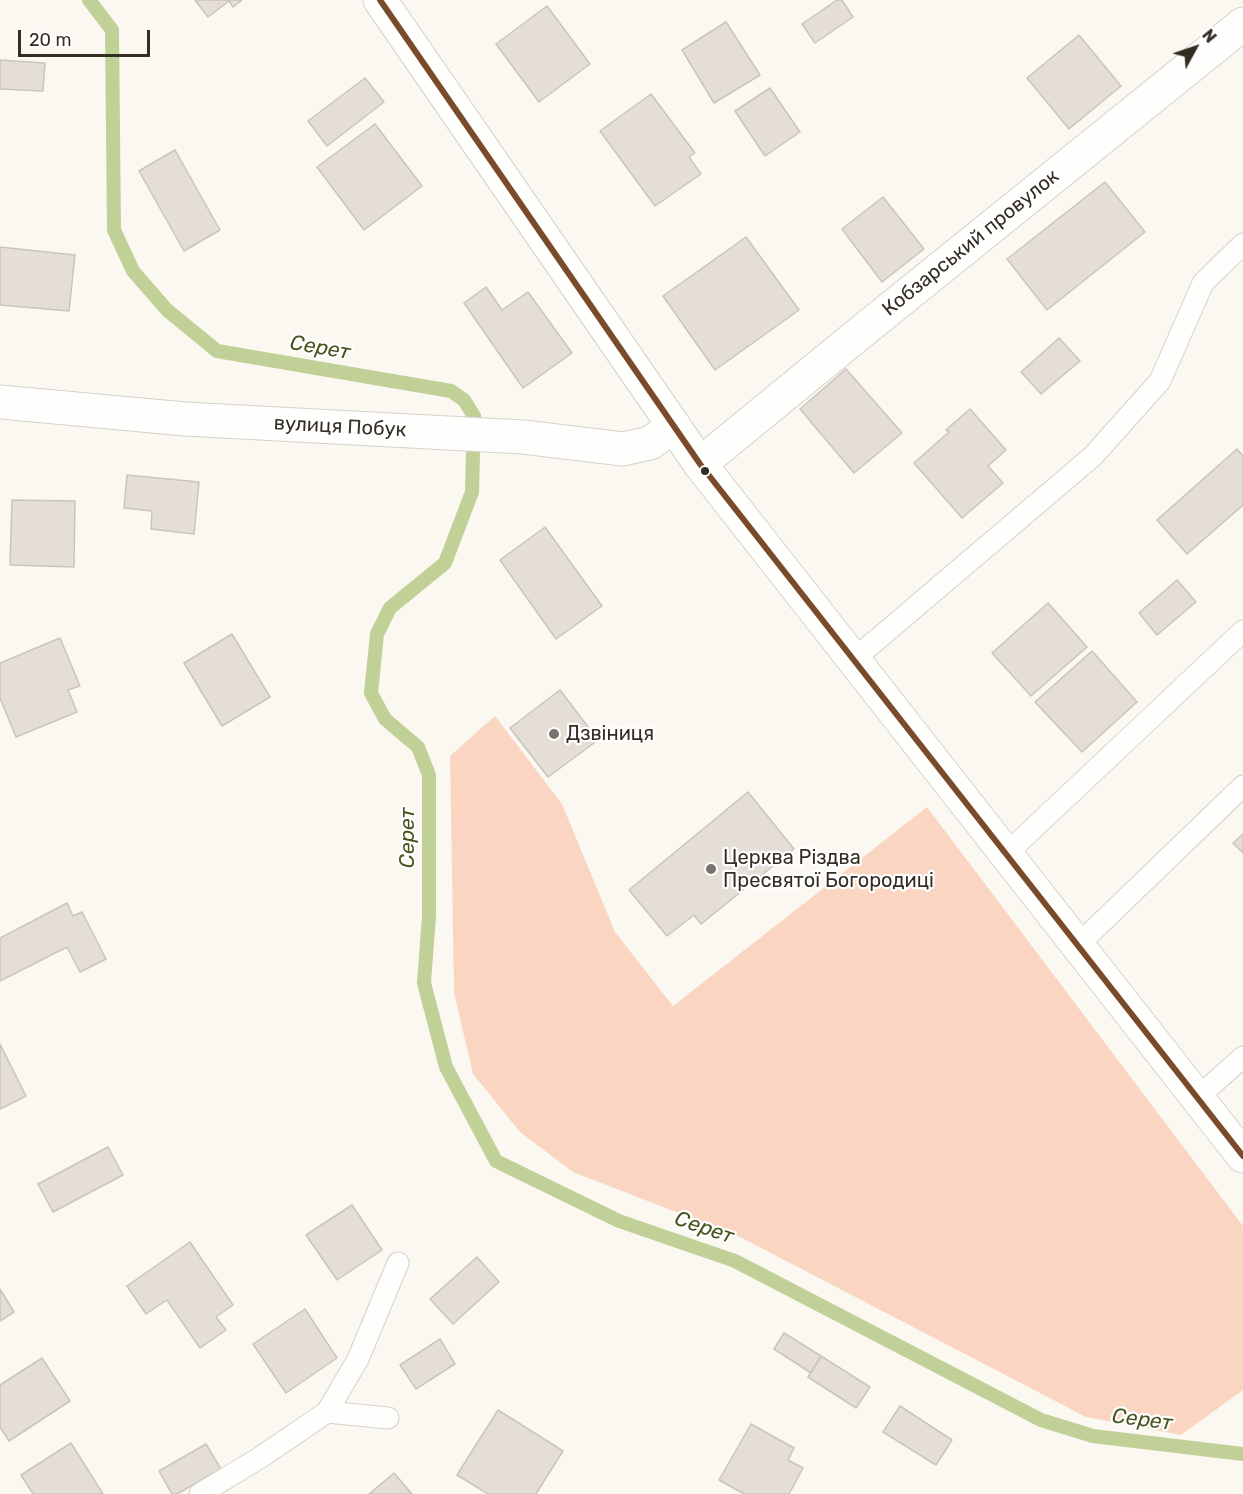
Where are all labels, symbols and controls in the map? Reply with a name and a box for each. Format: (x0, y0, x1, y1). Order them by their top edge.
scale bar (21, 18, 153, 56)
north arrow (1165, 18, 1225, 78)
text: N (1198, 26, 1220, 47)
text: 20 m (29, 29, 71, 51)
street label: Кобзарський провулок (878, 164, 1064, 322)
water label: Серет (288, 330, 352, 366)
street label: вулиця Побук (273, 412, 407, 442)
unlabelled marker (699, 465, 711, 477)
place label: Дзвіниця (566, 722, 654, 746)
marker: Дзвіниця (547, 727, 561, 741)
water label: Серет (395, 808, 421, 868)
place label: Церква Різдва Пресвятої Богородиці (723, 846, 934, 893)
marker: Церква Різдва Пресвятої Богородиці (704, 862, 718, 876)
water label: Серет (671, 1206, 737, 1250)
water label: Серет (1110, 1404, 1174, 1436)

